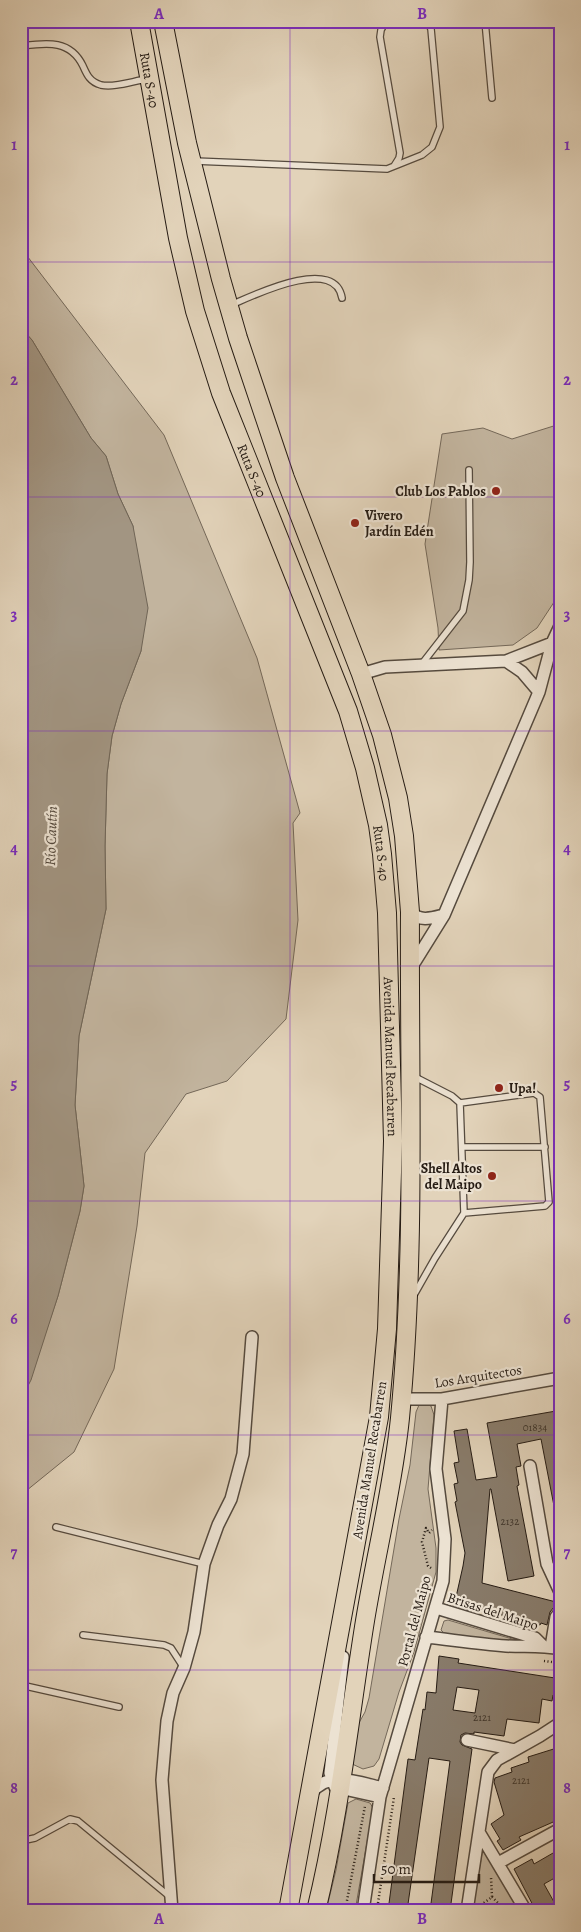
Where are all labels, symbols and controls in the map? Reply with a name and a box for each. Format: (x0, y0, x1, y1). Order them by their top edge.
text: A (153, 3, 165, 25)
text: B (417, 3, 427, 25)
street label: Ruta S-40 (135, 51, 163, 109)
text: 1 (11, 134, 17, 156)
text: 1 (564, 134, 570, 156)
text: 2 (10, 369, 18, 391)
text: 2 (563, 369, 571, 391)
street label: Ruta S-40 (232, 441, 271, 500)
place label: Club Los Pablos (395, 482, 486, 501)
marker: Club Los Pablos (490, 485, 502, 497)
place label: Vivero Jardín Edén (364, 506, 434, 541)
marker: Vivero Jardín Edén (349, 517, 361, 529)
text: 3 (11, 604, 18, 626)
text: 3 (564, 604, 571, 626)
water label: Río Cautín (40, 806, 62, 866)
street label: Ruta S-40 (368, 824, 393, 882)
text: 4 (10, 838, 18, 860)
text: 4 (563, 838, 571, 860)
street label: Avenida Manuel Recabarren (379, 976, 402, 1137)
text: 5 (11, 1073, 18, 1095)
text: 5 (564, 1073, 571, 1095)
place label: Upa! (509, 1079, 536, 1098)
marker: Upa! (493, 1082, 505, 1094)
place label: Shell Altos del Maipo (421, 1159, 482, 1194)
marker: Shell Altos del Maipo (486, 1170, 498, 1182)
text: 6 (10, 1308, 18, 1330)
text: 6 (563, 1308, 571, 1330)
street label: Los Arquitectos (433, 1360, 523, 1393)
street label: Avenida Manuel Recabarren (347, 1380, 391, 1541)
house number: 01834 (523, 1420, 547, 1435)
house number: 2132 (501, 1514, 519, 1529)
text: 7 (11, 1542, 18, 1564)
text: 7 (564, 1542, 571, 1564)
street label: Portal del Maipo (393, 1574, 436, 1669)
street label: Brisas del Maipo (445, 1588, 541, 1635)
house number: 2121 (473, 1710, 491, 1725)
house number: 2121 (512, 1773, 530, 1788)
text: 8 (10, 1777, 18, 1799)
text: 8 (563, 1777, 571, 1799)
scale bar (374, 1852, 478, 1884)
text: 50 m (381, 1859, 411, 1879)
text: A (153, 1908, 165, 1930)
text: B (417, 1908, 427, 1930)

